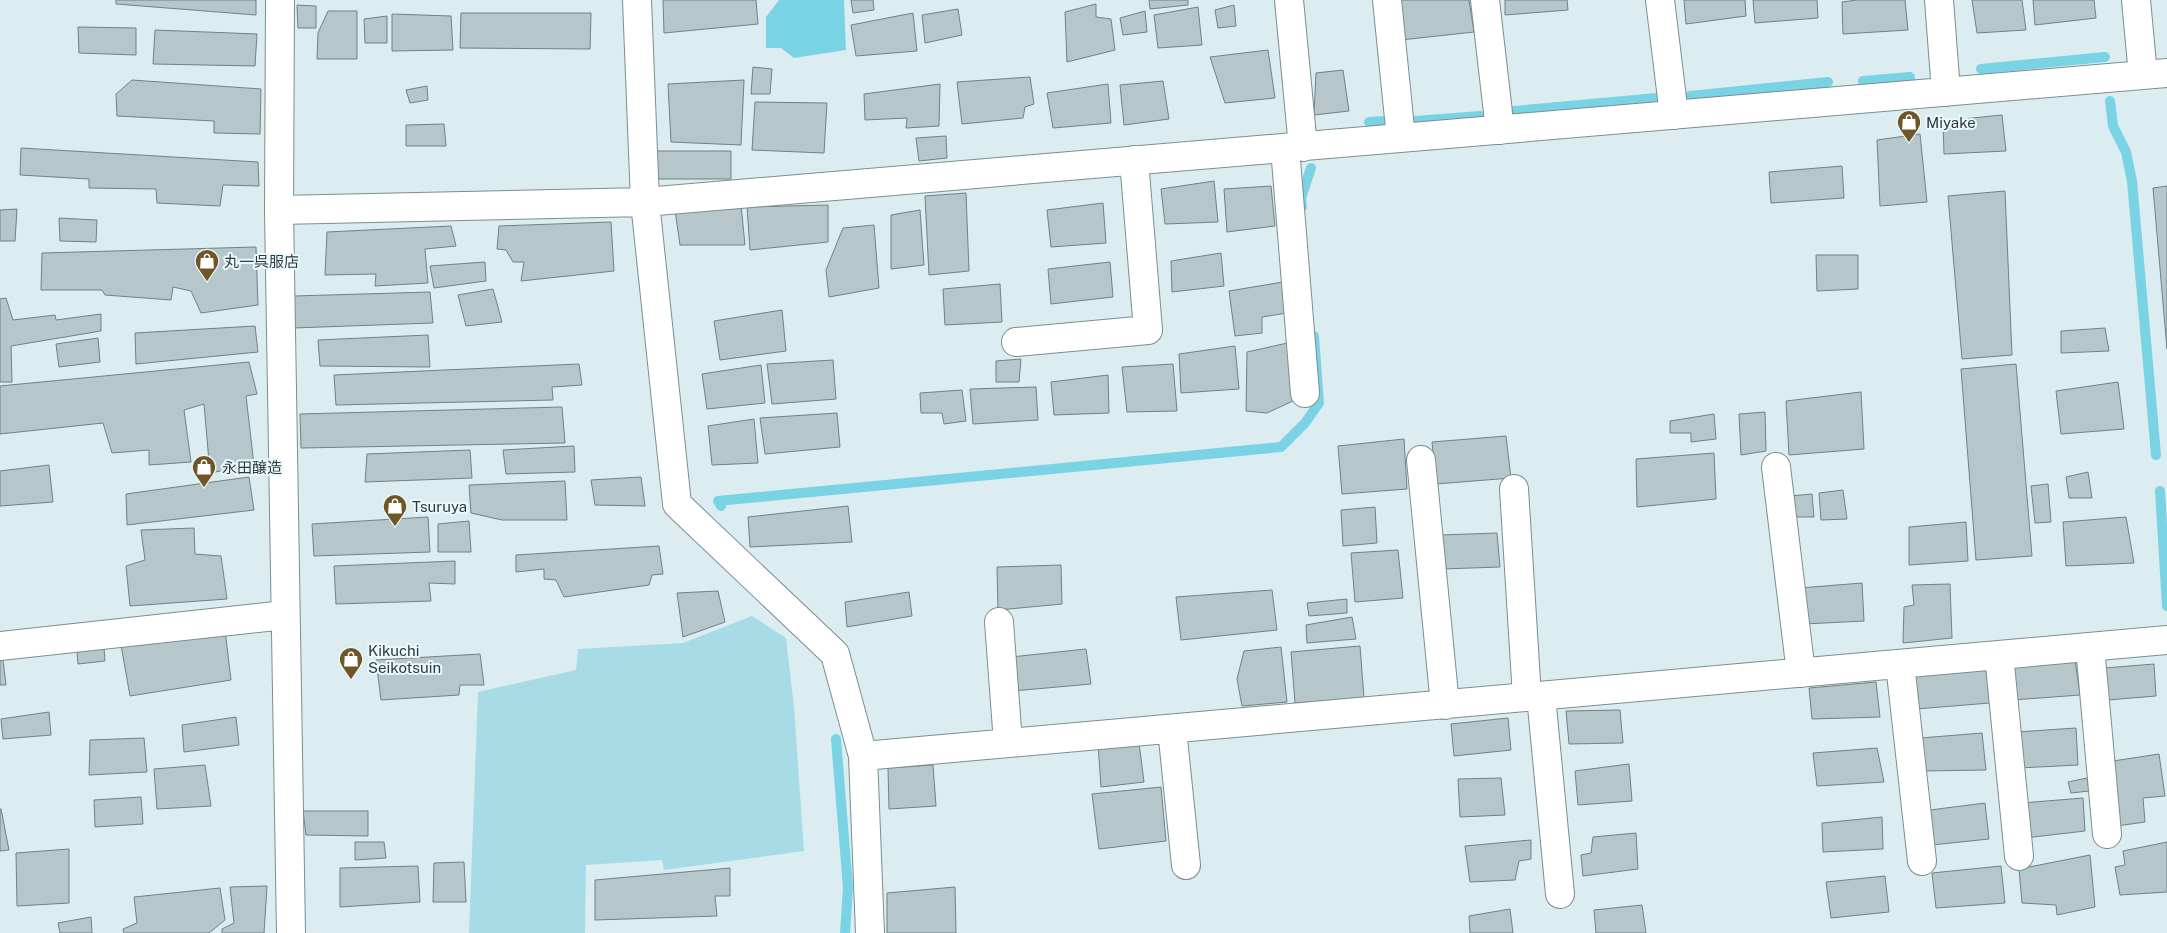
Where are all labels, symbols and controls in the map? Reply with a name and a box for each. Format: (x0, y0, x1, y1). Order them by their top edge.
shop icon: Miyake (1896, 109, 1922, 143)
place label: Miyake (1926, 114, 1976, 131)
shop icon: 丸一呉服店 (194, 248, 220, 282)
place label: 丸一呉服店 (224, 253, 299, 270)
shop icon: 永田醸造 (191, 454, 217, 488)
place label: 永田醸造 (222, 459, 282, 476)
shop icon: Tsuruya (382, 493, 408, 527)
place label: Tsuruya (412, 498, 467, 515)
place label: Kikuchi Seikotsuin (368, 642, 441, 676)
shop icon: Kikuchi Seikotsuin (338, 646, 364, 680)

